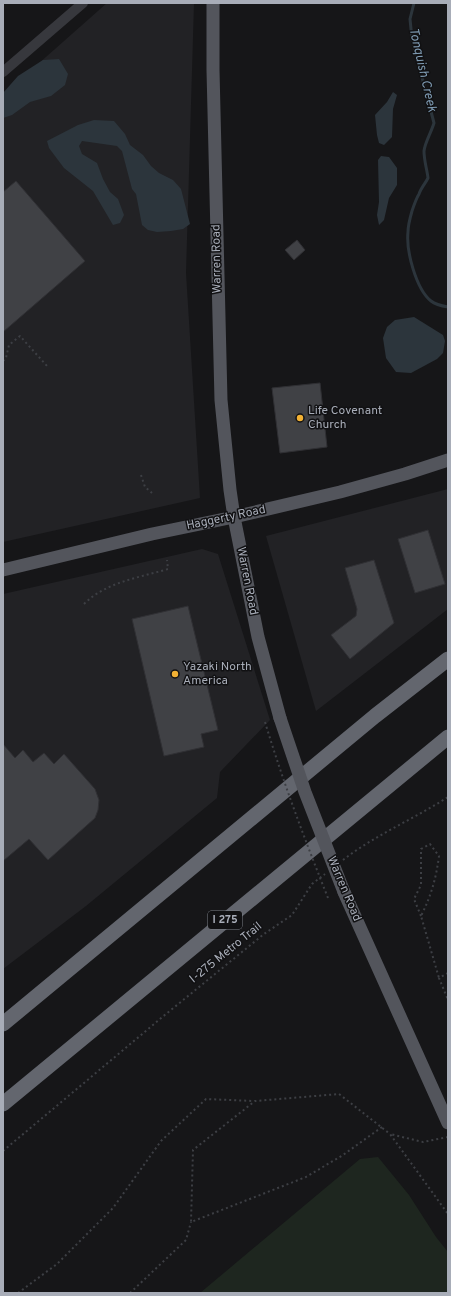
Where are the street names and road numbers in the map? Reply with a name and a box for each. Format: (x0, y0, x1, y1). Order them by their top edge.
street label: Warren Road (208, 224, 226, 294)
street label: Haggerty Road (185, 502, 267, 534)
street label: Warren Road (233, 546, 261, 616)
street label: Warren Road (323, 854, 365, 924)
road number: I 275 (208, 911, 242, 929)
street label: I-275 Metro Trail (186, 919, 266, 987)

